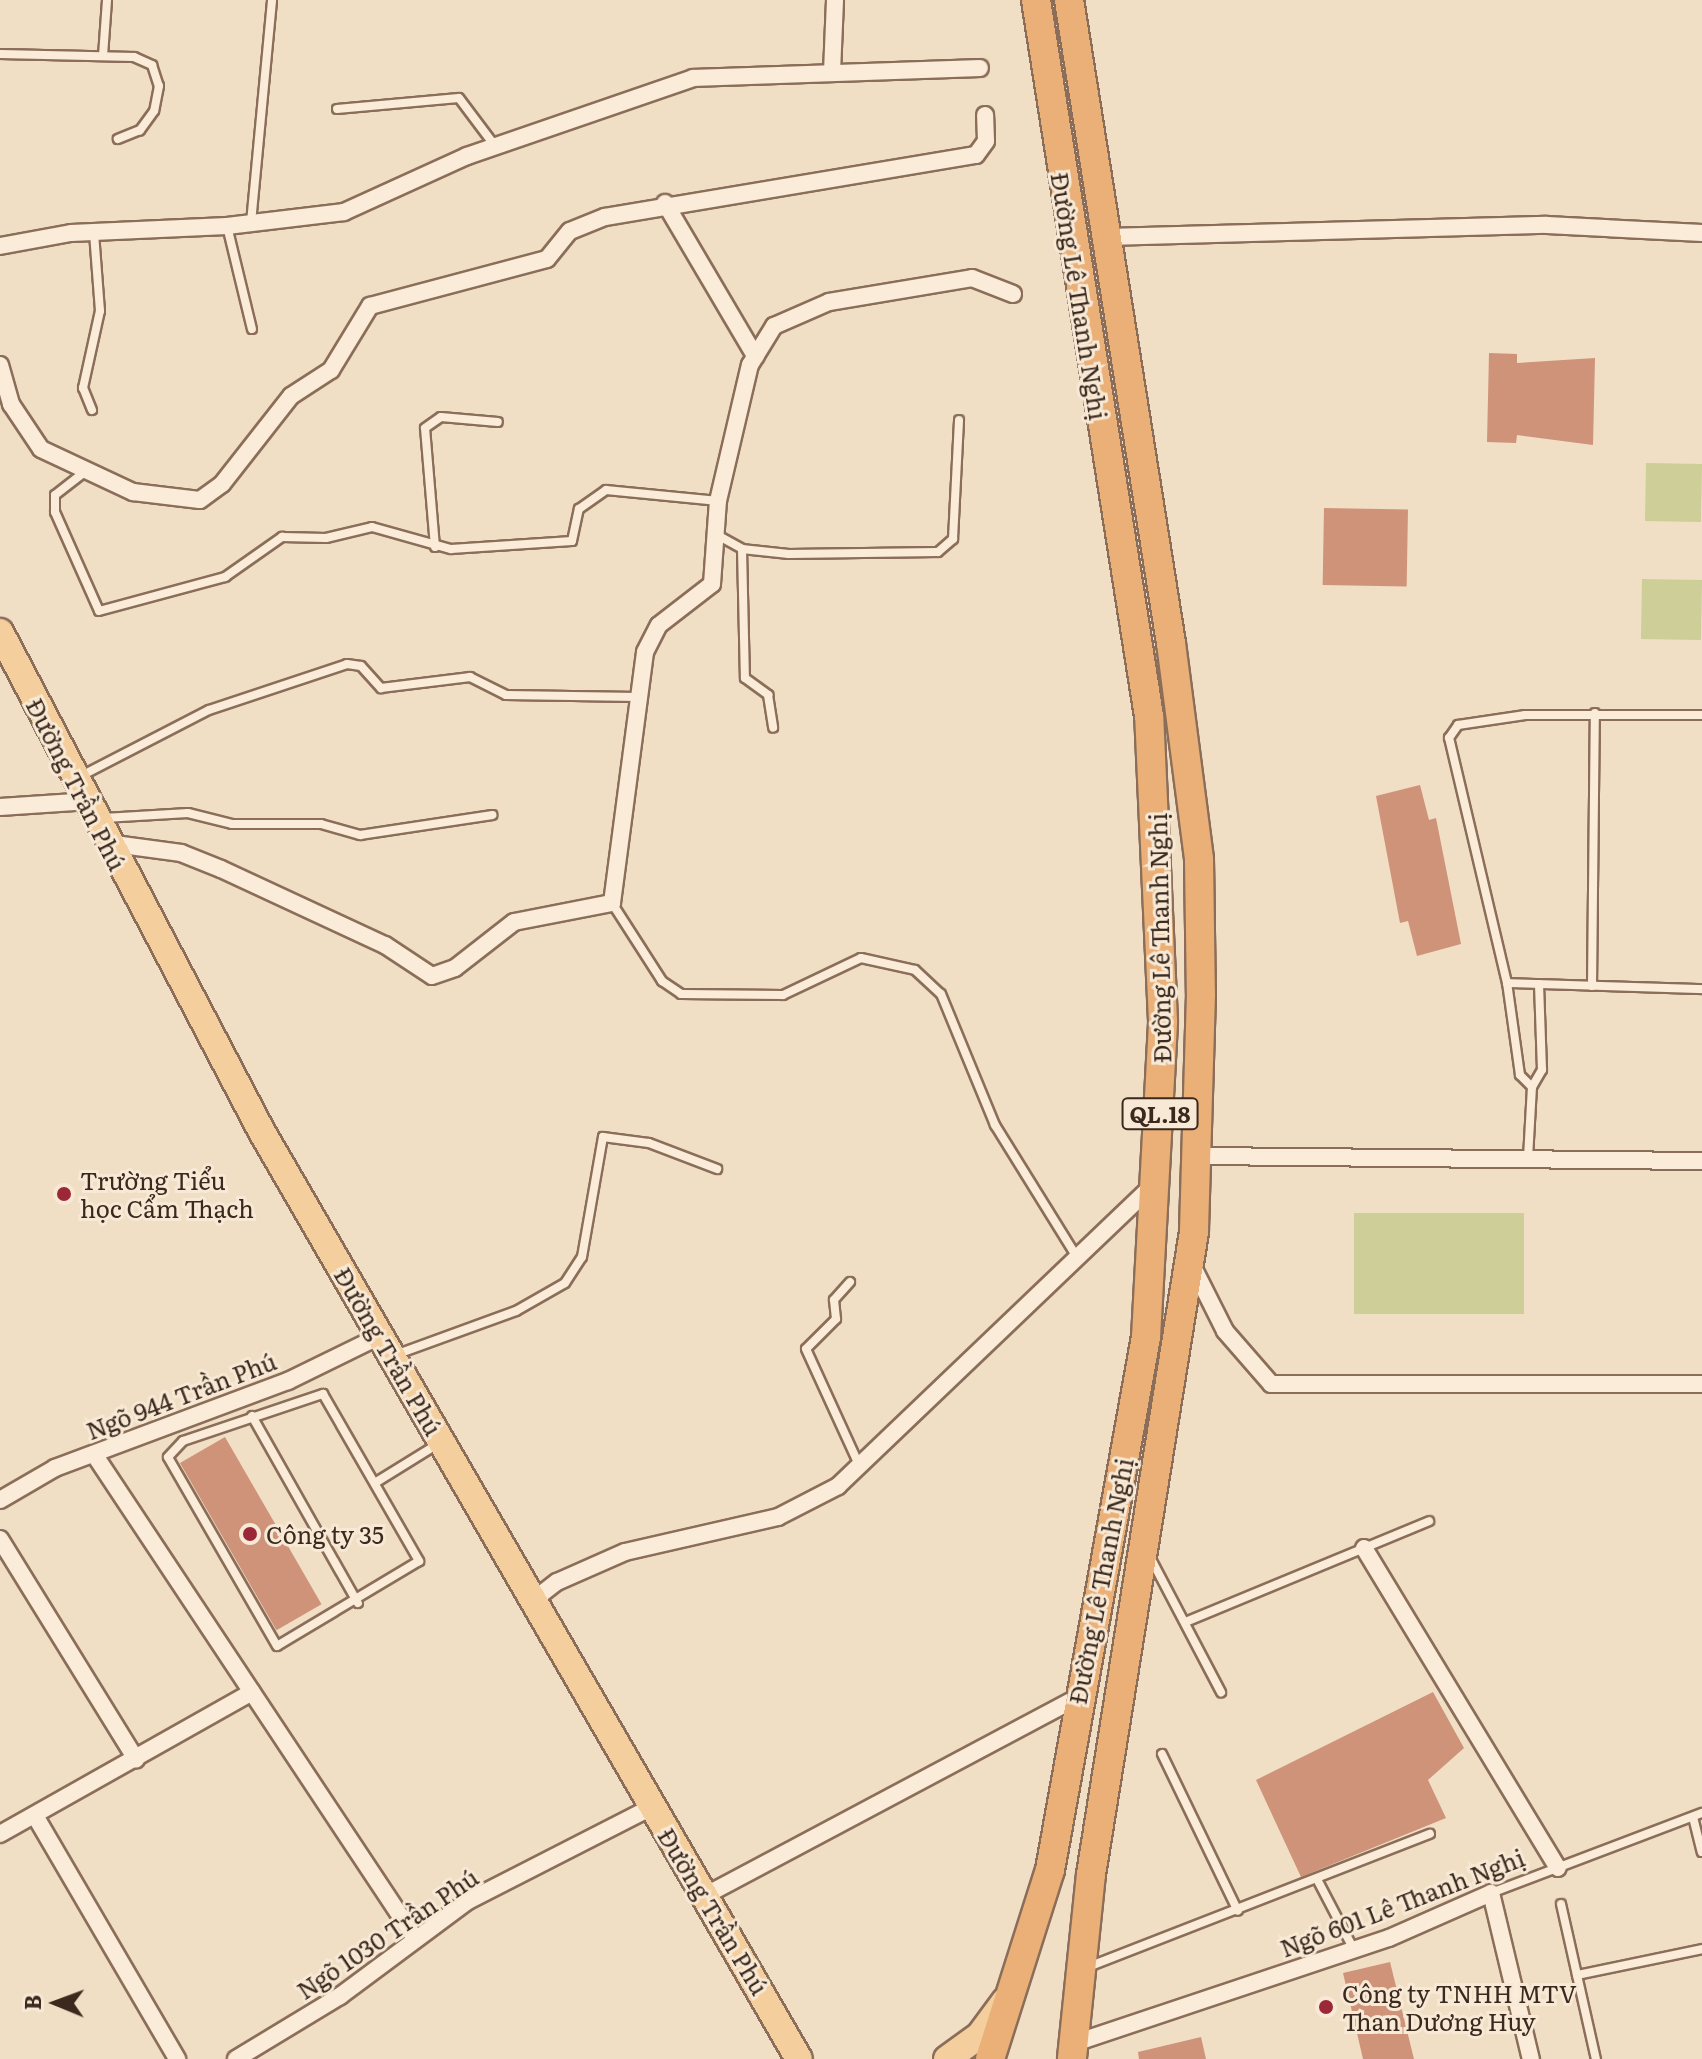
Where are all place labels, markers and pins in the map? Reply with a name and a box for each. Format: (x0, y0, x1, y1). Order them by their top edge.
place label: Trường Tiểu học Cẩm Thạch (80, 1166, 254, 1222)
marker: Trường Tiểu học Cẩm Thạch (55, 1185, 73, 1203)
place label: Công ty 35 (266, 1520, 384, 1548)
marker: Công ty 35 (241, 1525, 259, 1543)
place label: Công ty TNHH MTV Than Dương Huy (1342, 1979, 1577, 2035)
marker: Công ty TNHH MTV Than Dương Huy (1317, 1998, 1335, 2016)

